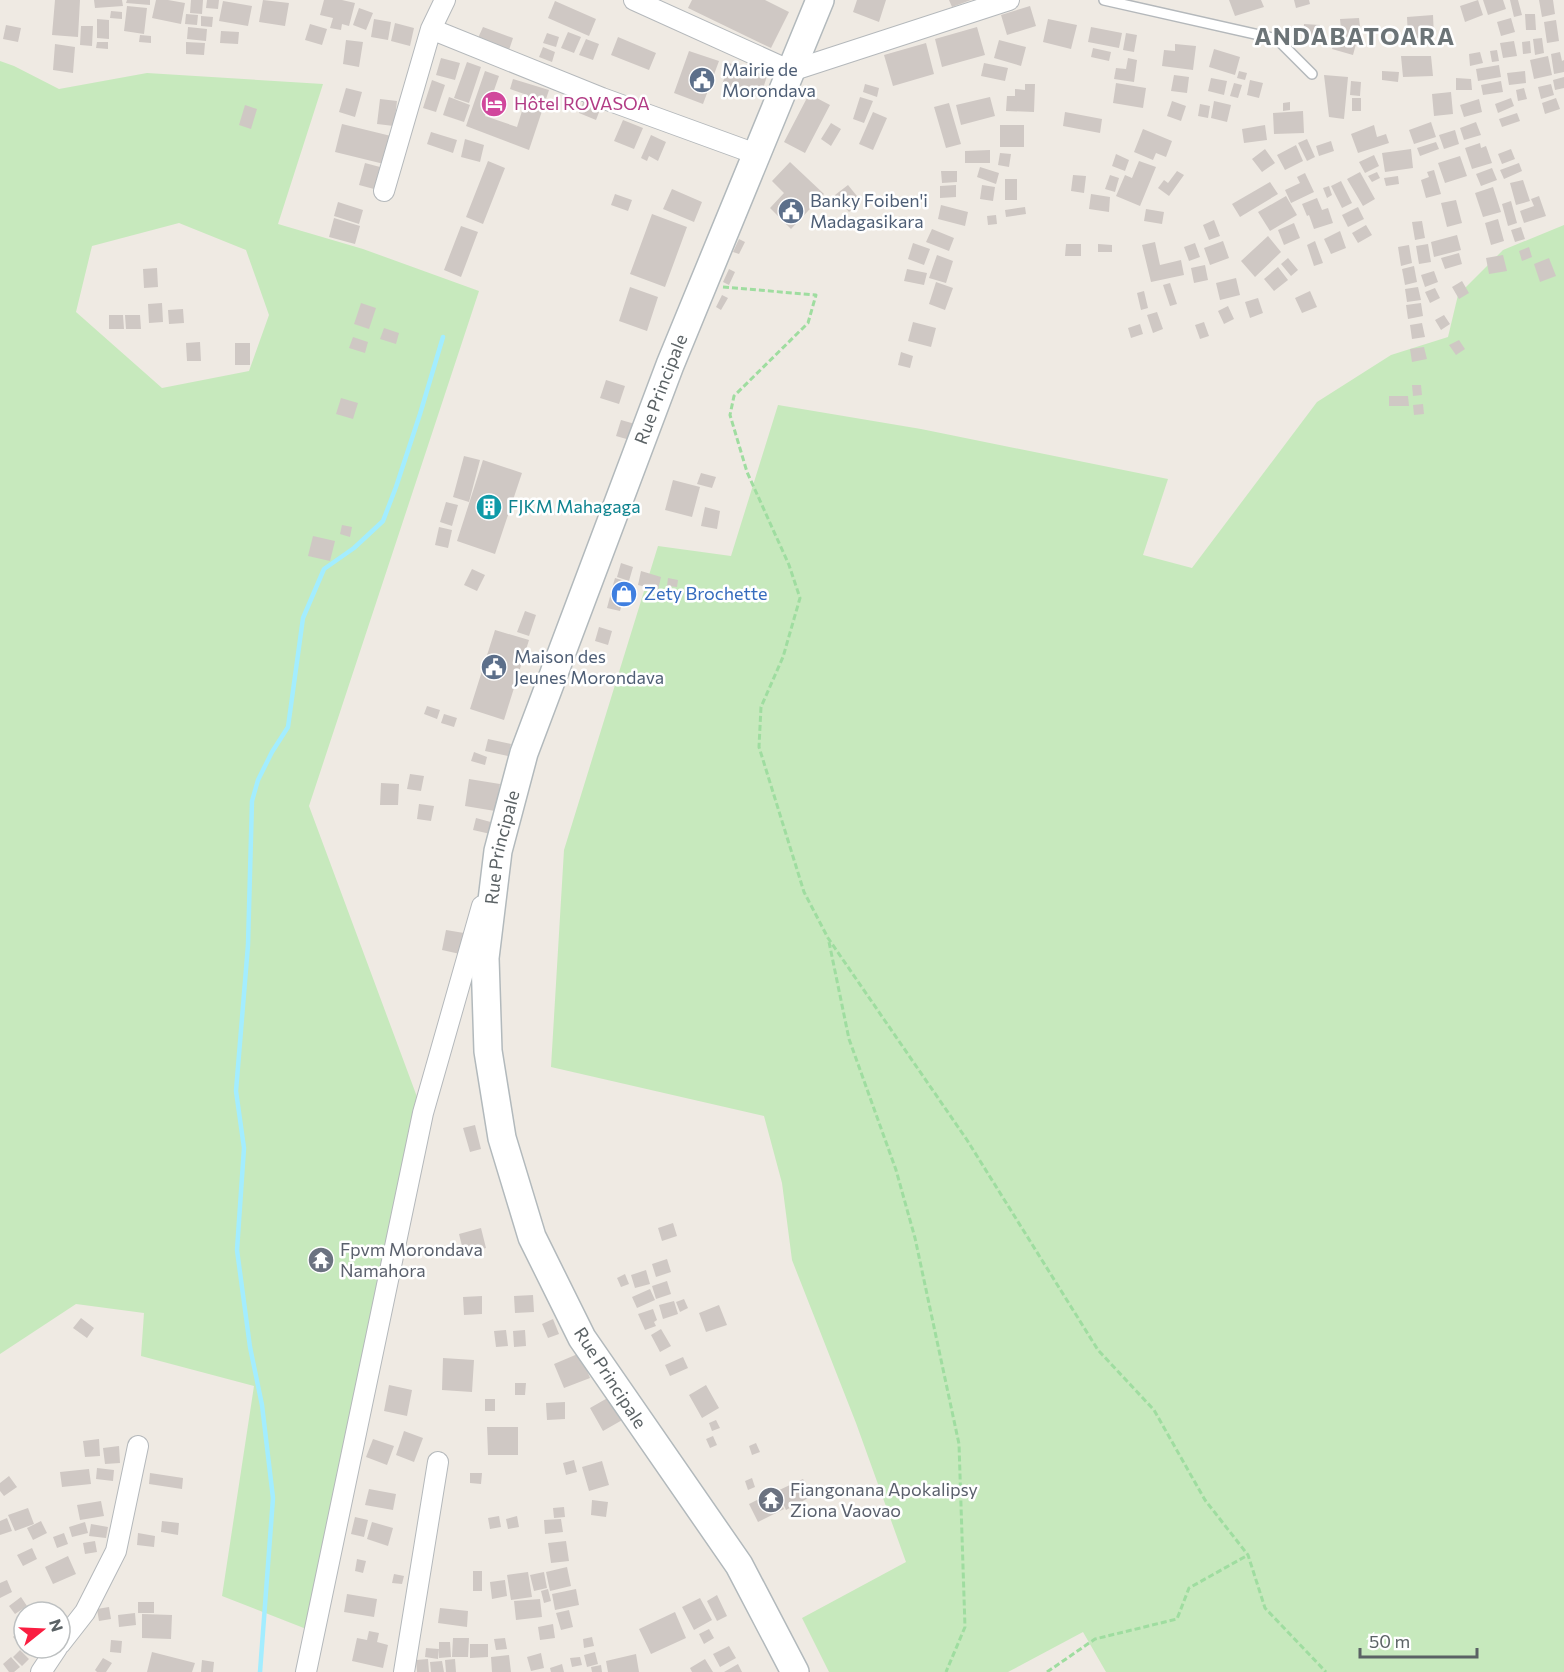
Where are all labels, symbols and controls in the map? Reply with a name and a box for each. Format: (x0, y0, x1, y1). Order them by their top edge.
district label: ANDABATOARA (1254, 21, 1456, 50)
place label: Mairie de Morondava (722, 58, 816, 101)
public building icon: Mairie de Morondava (687, 65, 717, 95)
hotel icon: Hôtel ROVASOA (479, 89, 509, 119)
place label: Hôtel ROVASOA (514, 92, 650, 114)
place label: Banky Foiben'i Madagasikara (810, 189, 928, 232)
public building icon: Banky Foiben'i Madagasikara (776, 196, 806, 226)
street label: Rue Principale (629, 331, 692, 447)
building icon: FJKM Mahagaga (474, 492, 504, 522)
place label: FJKM Mahagaga (508, 495, 641, 517)
shop icon: Zety Brochette (609, 579, 639, 609)
place label: Zety Brochette (644, 582, 768, 604)
place label: Maison des Jeunes Morondava (514, 645, 664, 688)
public building icon: Maison des Jeunes Morondava (479, 652, 509, 682)
street label: Rue Principale (480, 788, 524, 906)
place label: Fpvm Morondava Namahora (340, 1238, 483, 1281)
temple icon: Fpvm Morondava Namahora (306, 1245, 336, 1275)
street label: Rue Principale (570, 1323, 652, 1432)
place label: Fiangonana Apokalipsy Ziona Vaovao (790, 1478, 978, 1521)
temple icon: Fiangonana Apokalipsy Ziona Vaovao (756, 1485, 786, 1515)
north arrow (12, 1600, 72, 1660)
text: N (46, 1617, 68, 1634)
scale bar (1360, 1621, 1477, 1659)
text: 50 m (1369, 1630, 1410, 1652)

